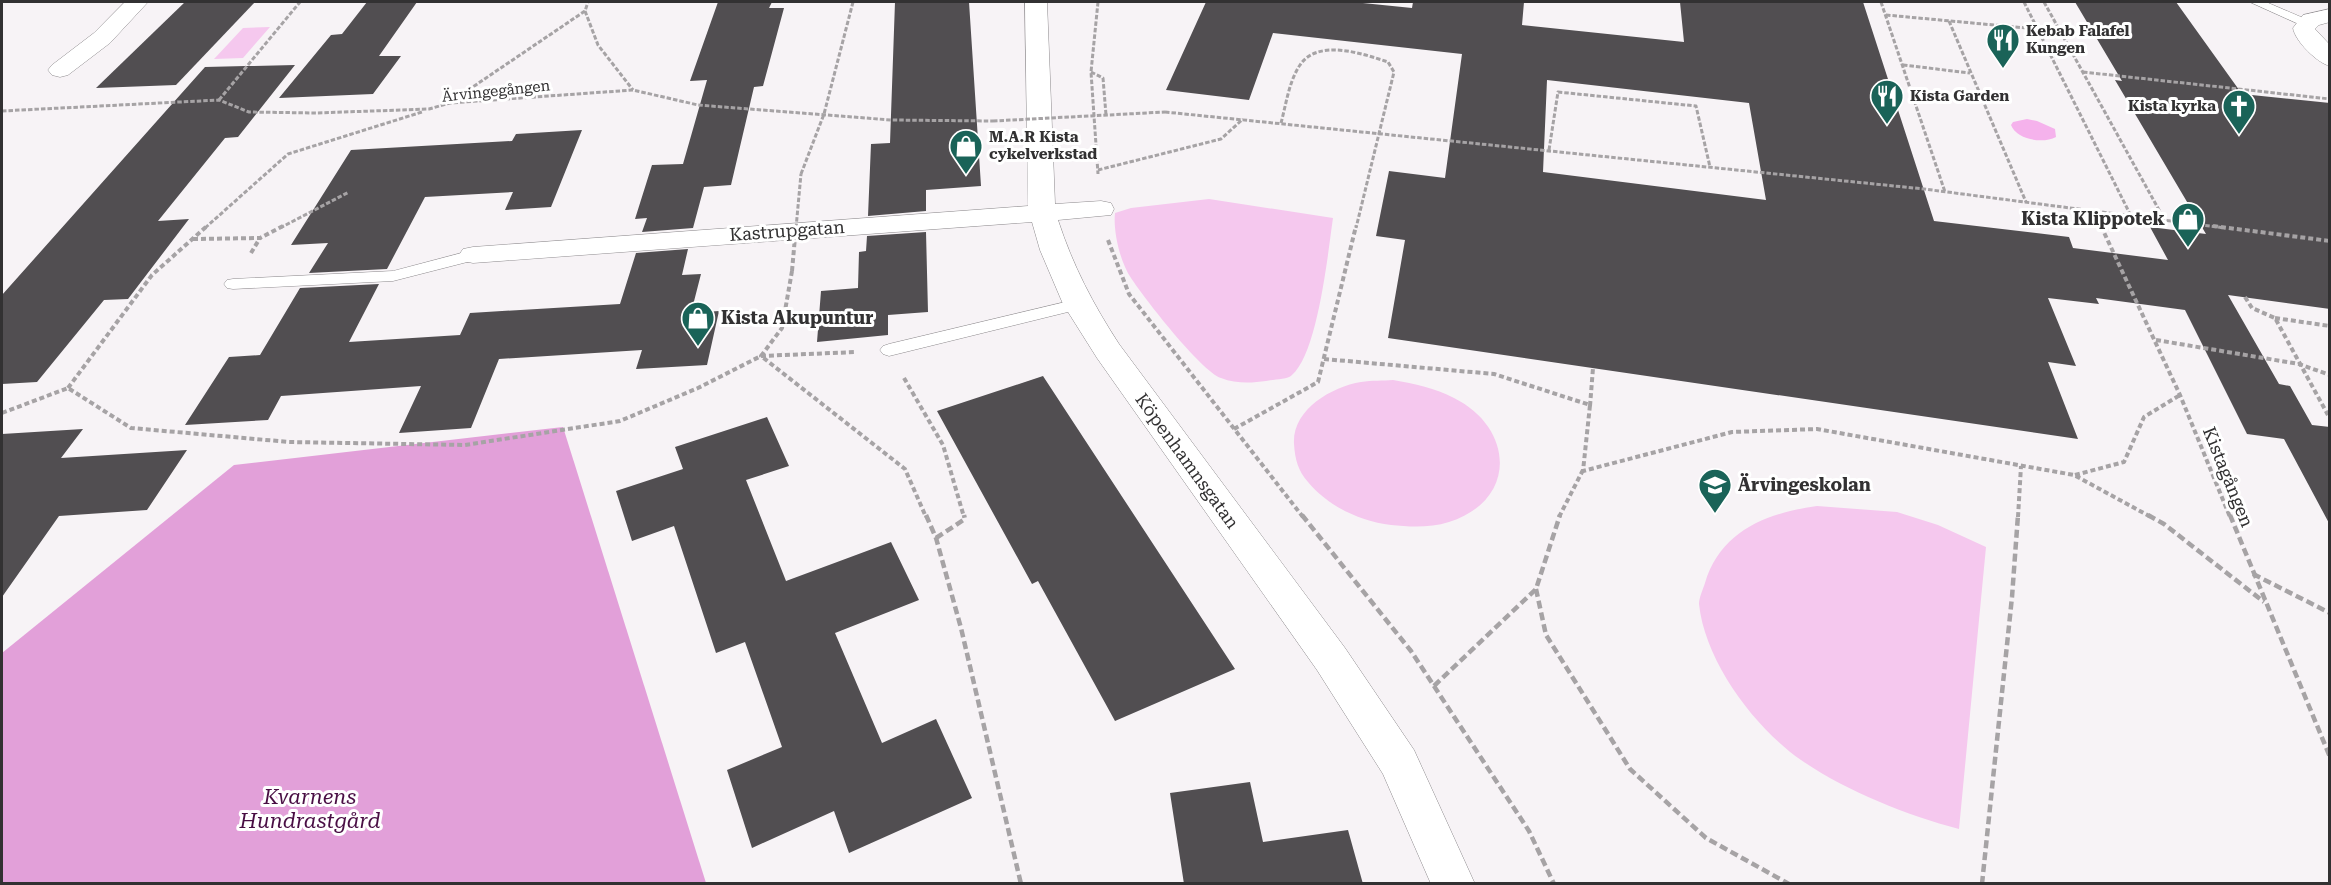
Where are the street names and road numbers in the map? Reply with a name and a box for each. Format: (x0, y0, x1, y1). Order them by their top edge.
street label: Ärvingegången (441, 76, 551, 106)
street label: Kastrupgatan (729, 216, 846, 245)
street label: Köpenhamnsgatan (1131, 389, 1244, 533)
street label: Kistagången (2199, 424, 2258, 530)

